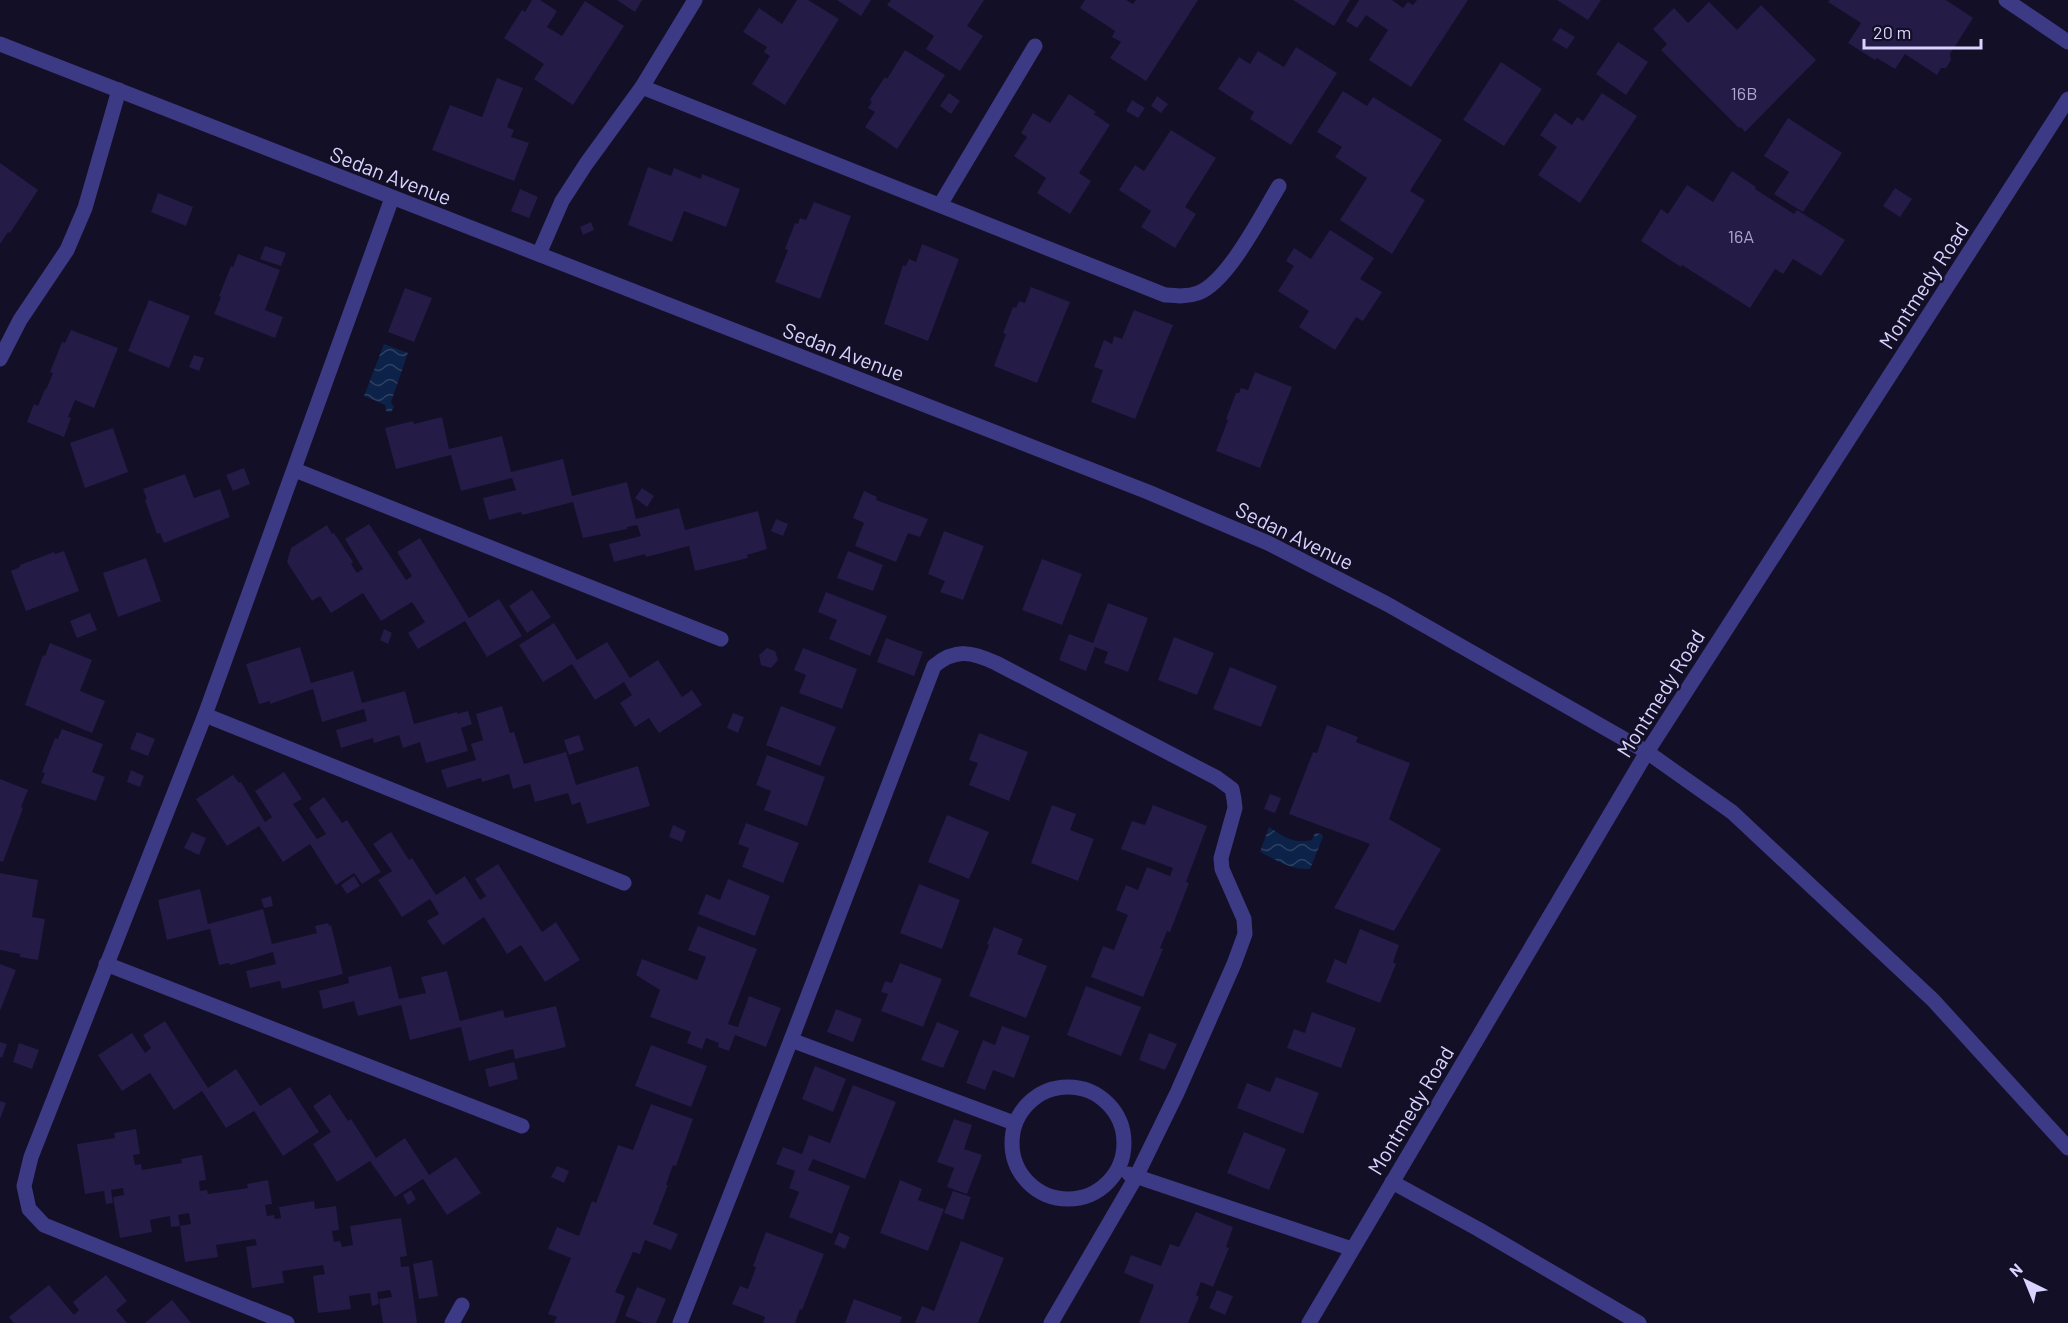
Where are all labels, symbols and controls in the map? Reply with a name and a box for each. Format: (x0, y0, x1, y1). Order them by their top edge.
scale bar (1864, 12, 1981, 50)
text: 20 m (1873, 21, 1911, 43)
house number: 16B (1731, 82, 1757, 104)
street label: Sedan Avenue (327, 140, 455, 210)
street label: Montmedy Road (1873, 217, 1973, 353)
house number: 16A (1728, 225, 1754, 247)
street label: Sedan Avenue (780, 316, 908, 386)
street label: Sedan Avenue (1232, 496, 1358, 574)
street label: Montmedy Road (1611, 625, 1709, 761)
street label: Montmedy Road (1362, 1041, 1458, 1179)
north arrow (1996, 1251, 2056, 1311)
text: N (2005, 1259, 2026, 1280)

